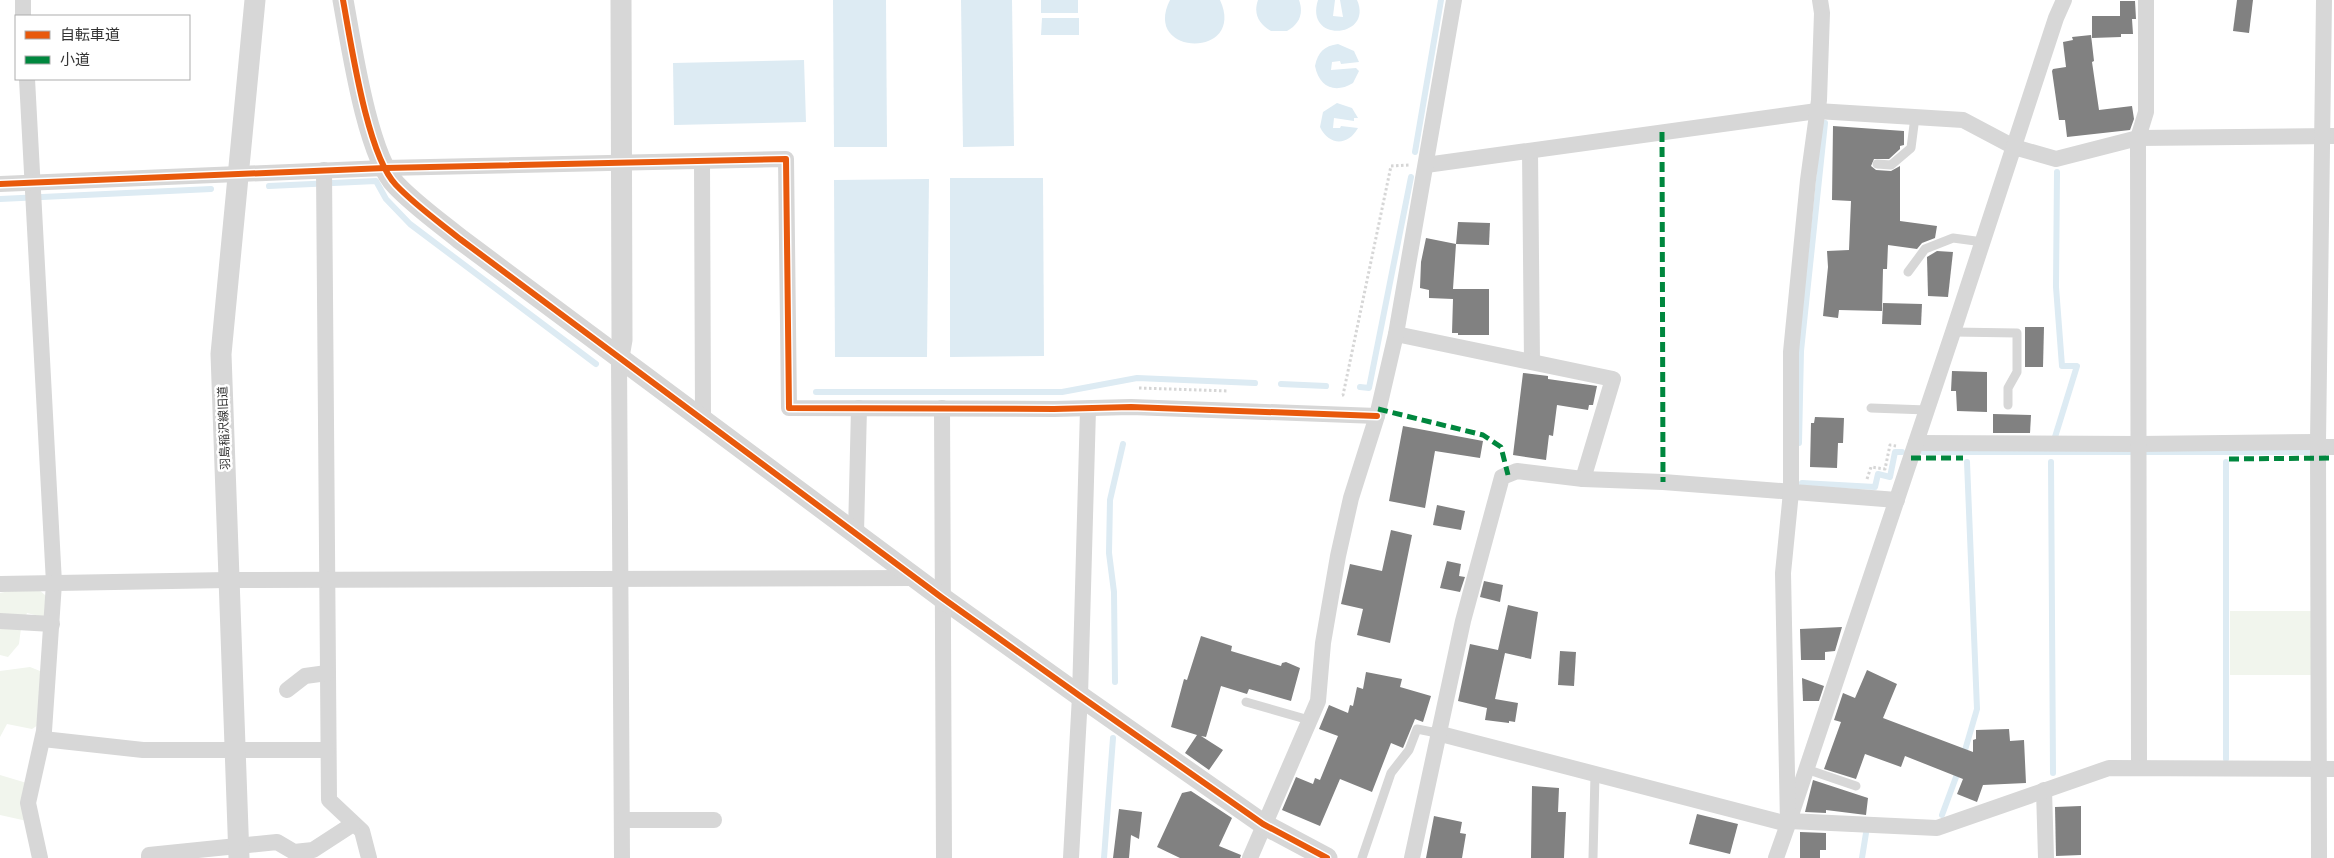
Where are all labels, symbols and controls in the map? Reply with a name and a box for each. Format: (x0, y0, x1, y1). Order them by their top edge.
legend (15, 15, 190, 80)
text: 自転車道 (60, 27, 120, 46)
text: 小道 (60, 52, 90, 71)
street label: 羽島稲沢線旧道 (216, 386, 234, 470)

